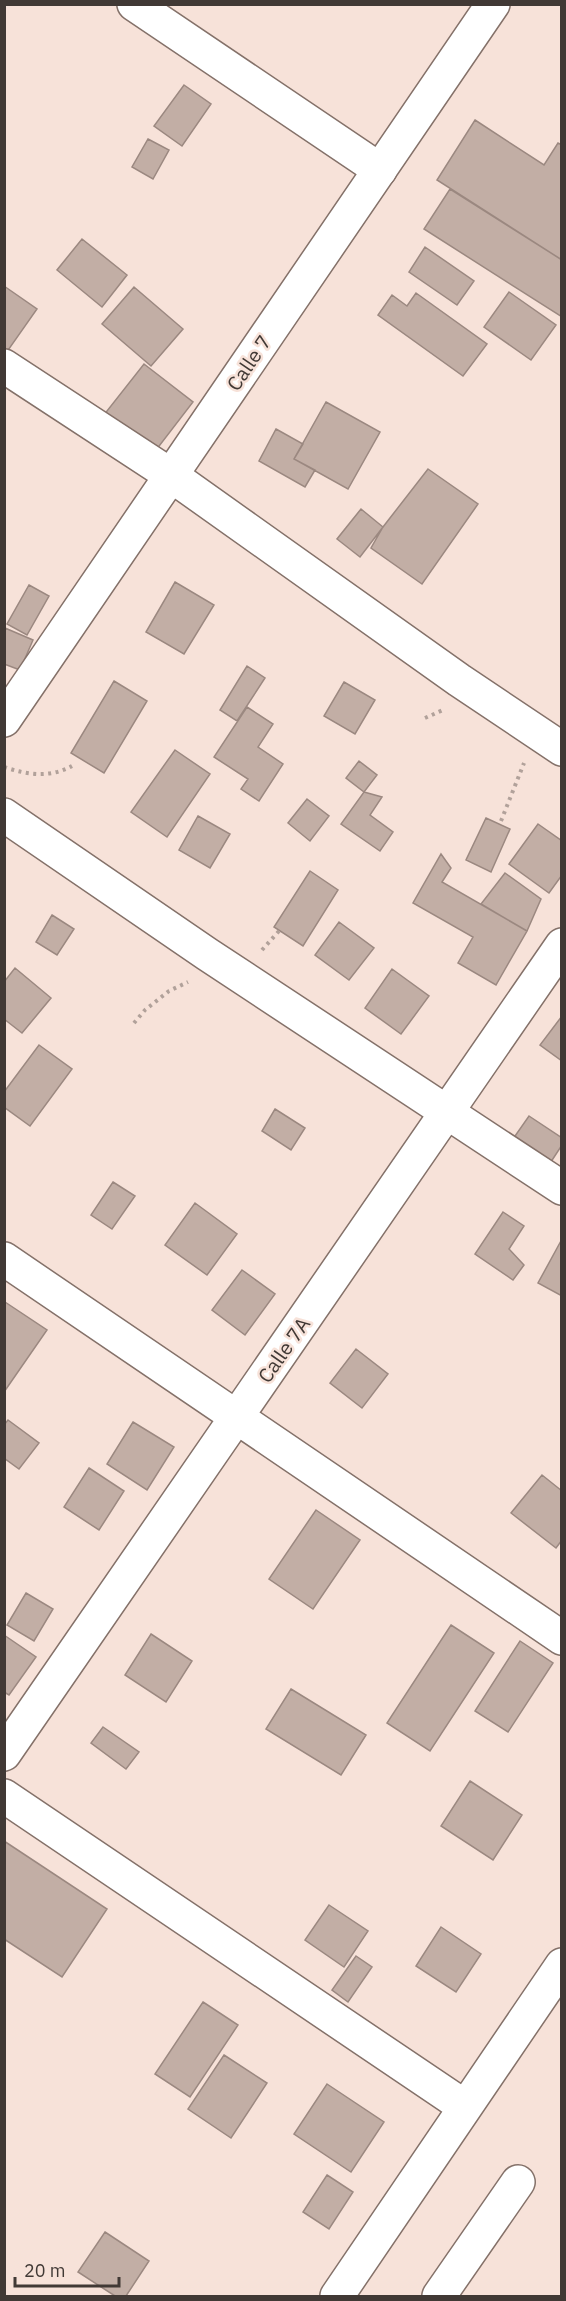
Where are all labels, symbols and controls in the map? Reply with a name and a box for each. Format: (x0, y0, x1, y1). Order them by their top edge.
street label: Calle 7 (220, 330, 277, 396)
street label: Calle 7A (251, 1311, 316, 1388)
scale bar (15, 2250, 118, 2288)
text: 20 m (24, 2259, 66, 2282)

